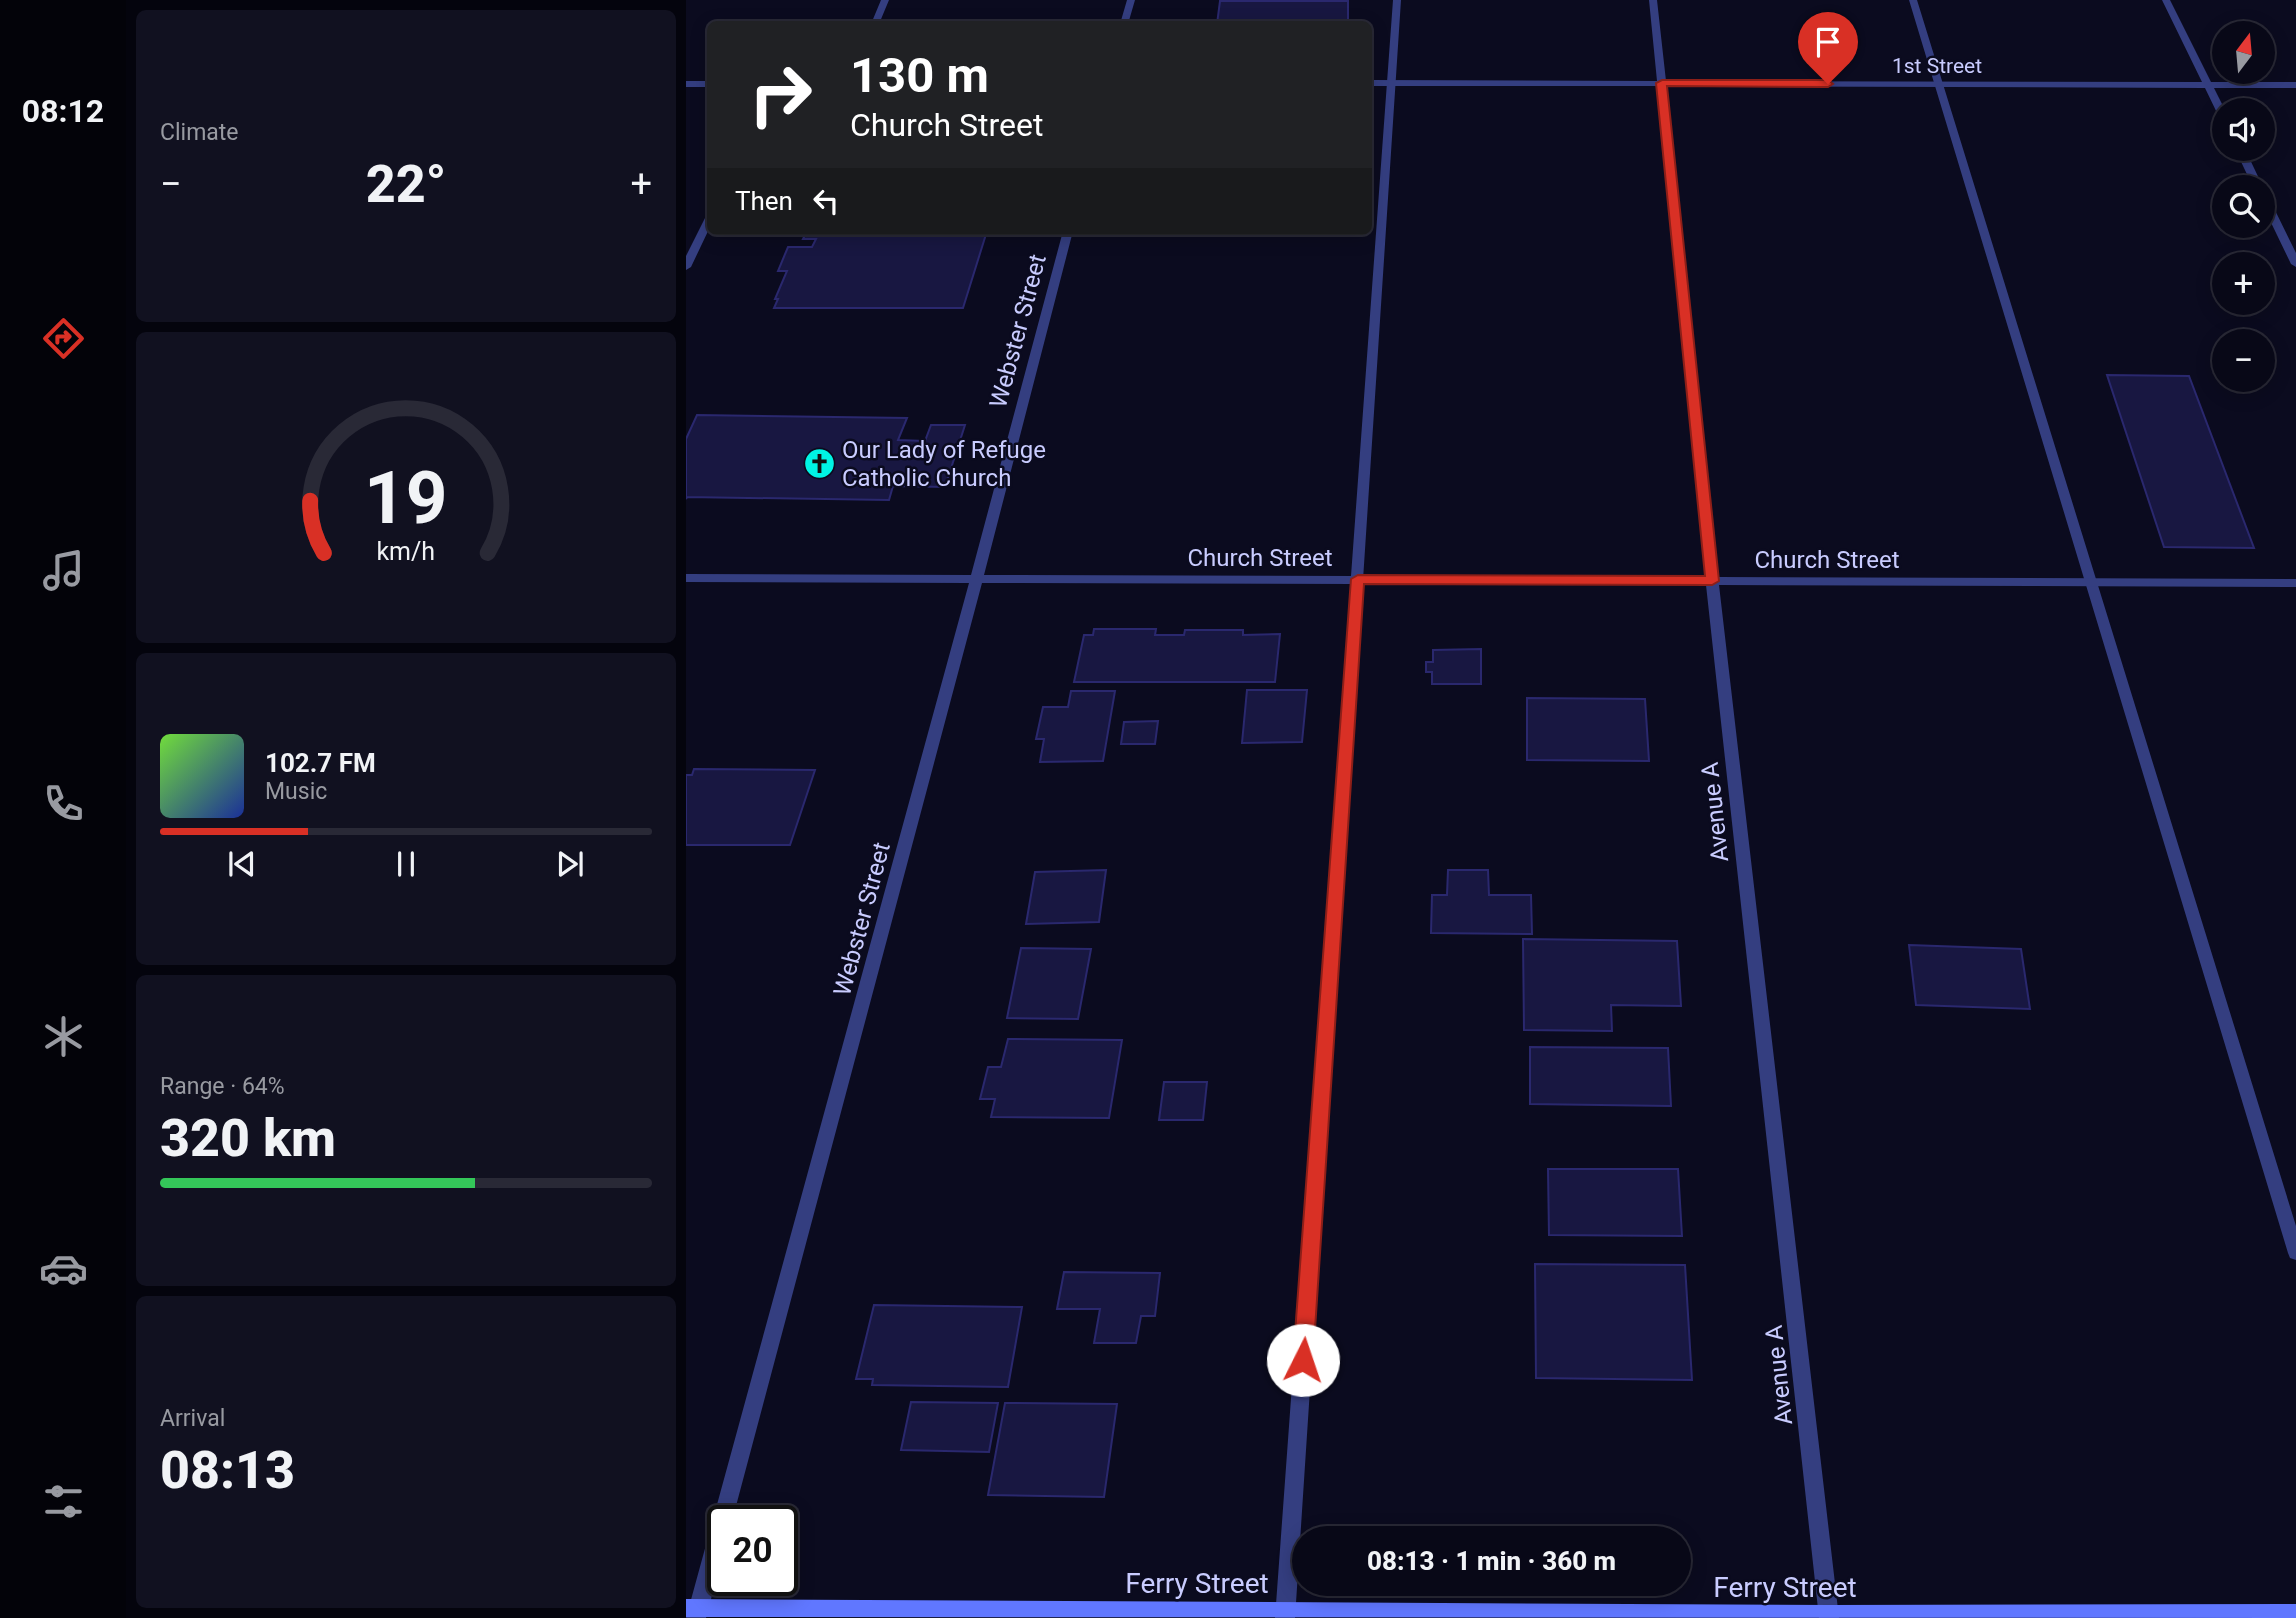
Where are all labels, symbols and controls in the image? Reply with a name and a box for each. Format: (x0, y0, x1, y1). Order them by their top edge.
pin (1798, 12.0, 1858, 84)
north arrow (2212, 21, 2275, 84)
map controls (2212, 21, 2275, 392)
icon: arrive (1809, 23, 1847, 61)
text: 130 m (850, 47, 989, 104)
icon: right (735, 49, 826, 140)
street label: 1st Street (1892, 54, 1982, 78)
text: 08:12 (22, 92, 104, 130)
button: sound (2212, 98, 2275, 161)
text: Church Street (850, 106, 1043, 144)
text: Climate (160, 119, 239, 146)
text: 22° (366, 154, 446, 215)
text: − (160, 162, 182, 206)
text: + (630, 162, 652, 206)
button: search (2212, 175, 2275, 238)
icon: left (807, 182, 845, 220)
text: Then (735, 186, 793, 216)
street label: Webster Street (984, 251, 1052, 411)
button: + (2212, 252, 2275, 315)
icon: directions (39, 314, 88, 363)
button: − (2212, 329, 2275, 392)
place label: Our Lady of Refuge Catholic Church (842, 436, 1046, 492)
church icon: Our Lady of Refuge Catholic Church (802, 447, 836, 481)
text: 19 (364, 456, 448, 542)
text: km/h (377, 537, 435, 566)
street label: Church Street (1187, 544, 1333, 572)
icon: music (39, 546, 88, 595)
street label: Church Street (1754, 546, 1900, 574)
text: 102.7 FM (265, 748, 376, 778)
street label: Avenue A (1696, 760, 1734, 863)
text: Music (265, 778, 327, 805)
icon: phone (39, 779, 88, 828)
street label: Webster Street (828, 839, 896, 999)
icon: previous (223, 845, 261, 883)
icon: pause (387, 845, 425, 883)
icon: next (551, 845, 589, 883)
icon: climate (39, 1012, 88, 1061)
text: Range · 64% (160, 1073, 285, 1100)
text: 320 km (160, 1108, 336, 1169)
icon: car (39, 1244, 88, 1293)
position arrow (1266, 1323, 1340, 1397)
street label: Avenue A (1760, 1323, 1798, 1426)
text: Arrival (160, 1405, 225, 1432)
text: 08:13 (160, 1440, 295, 1501)
icon: filters (39, 1477, 88, 1526)
speed limit sign: 20 (707, 1505, 798, 1596)
text: 08:13 · 1 min · 360 m (1367, 1546, 1616, 1576)
street label: Ferry Street (1125, 1567, 1269, 1600)
street label: Ferry Street (1713, 1571, 1857, 1604)

